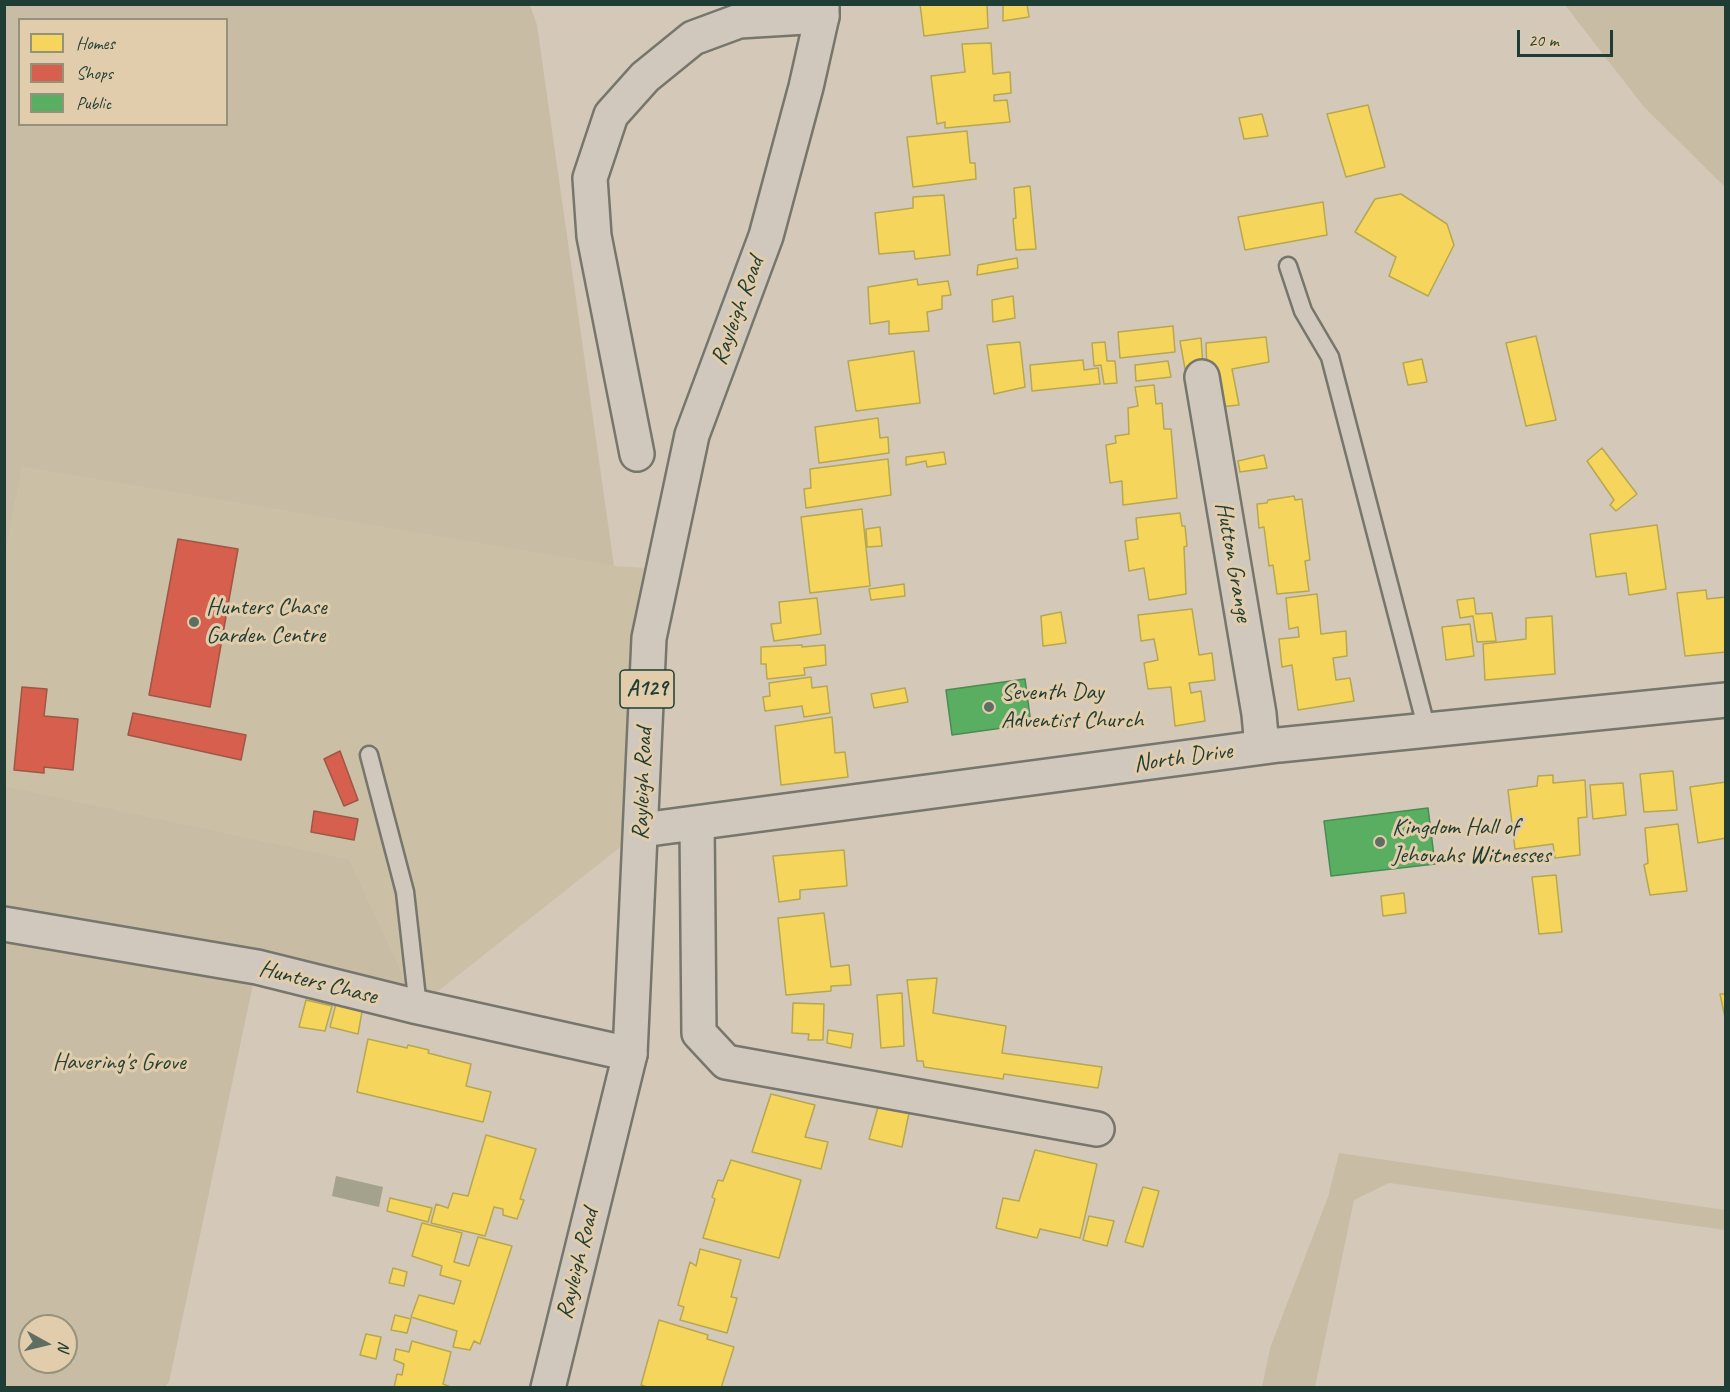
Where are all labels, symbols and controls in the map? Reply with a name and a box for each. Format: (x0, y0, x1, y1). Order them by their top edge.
legend (18, 18, 228, 126)
scale bar (1520, 18, 1616, 56)
text: 20 m (1528, 29, 1559, 51)
text: Homes (76, 32, 115, 54)
text: Shops (76, 62, 113, 84)
text: Public (76, 92, 111, 114)
street label: Rayleigh Road (705, 253, 771, 369)
street label: Hutton Grange (1208, 500, 1258, 624)
place label: Hunters Chase Garden Centre (206, 594, 327, 650)
marker: Hunters Chase Garden Centre (187, 615, 201, 629)
road number: A129 (620, 670, 674, 708)
place label: Seventh Day Adventist Church (1001, 679, 1143, 735)
marker: Seventh Day Adventist Church (982, 700, 996, 714)
street label: Rayleigh Road (627, 727, 659, 841)
street label: North Drive (1132, 737, 1234, 779)
place label: Kingdom Hall of Jehovahs Witnesses (1392, 814, 1551, 870)
marker: Kingdom Hall of Jehovahs Witnesses (1373, 835, 1387, 849)
street label: Hunters Chase (256, 954, 380, 1012)
park label: Havering's Grove (52, 1049, 186, 1077)
street label: Rayleigh Road (550, 1206, 606, 1322)
north arrow (18, 1314, 78, 1374)
text: N (53, 1340, 74, 1353)

